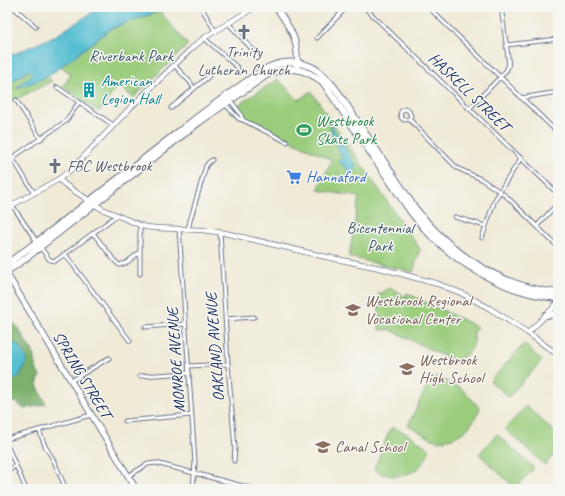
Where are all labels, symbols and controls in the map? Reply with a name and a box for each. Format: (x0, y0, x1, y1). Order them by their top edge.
church icon: Trinity Lutheran Church (235, 23, 253, 41)
place label: Trinity Lutheran Church (198, 42, 291, 80)
park label: Riverbank Park (89, 46, 174, 66)
street label: HASKELL STREET (424, 48, 517, 139)
place label: American Legion Hall (101, 71, 163, 109)
building icon: American Legion Hall (80, 81, 98, 99)
place label: Westbrook Skate Park (316, 111, 377, 149)
sports icon: Westbrook Skate Park (295, 121, 313, 139)
place label: FBC Westbrook (67, 156, 153, 176)
church icon: FBC Westbrook (46, 157, 64, 175)
place label: Hannaford (306, 167, 368, 187)
supermarket icon: Hannaford (285, 168, 303, 186)
park label: Bicentennial Park (347, 218, 417, 256)
street label: OAKLAND AVENUE (201, 290, 229, 402)
place label: Westbrook Regional Vocational Center (365, 291, 475, 329)
school or university icon: Westbrook Regional Vocational Center (344, 301, 362, 319)
street label: MONROE AVENUE (162, 304, 190, 413)
street label: SPRING STREET (48, 328, 118, 426)
place label: Westbrook High School (419, 350, 486, 388)
school or university icon: Westbrook High School (398, 360, 416, 378)
place label: Canal School (335, 437, 408, 457)
school or university icon: Canal School (314, 438, 332, 456)

